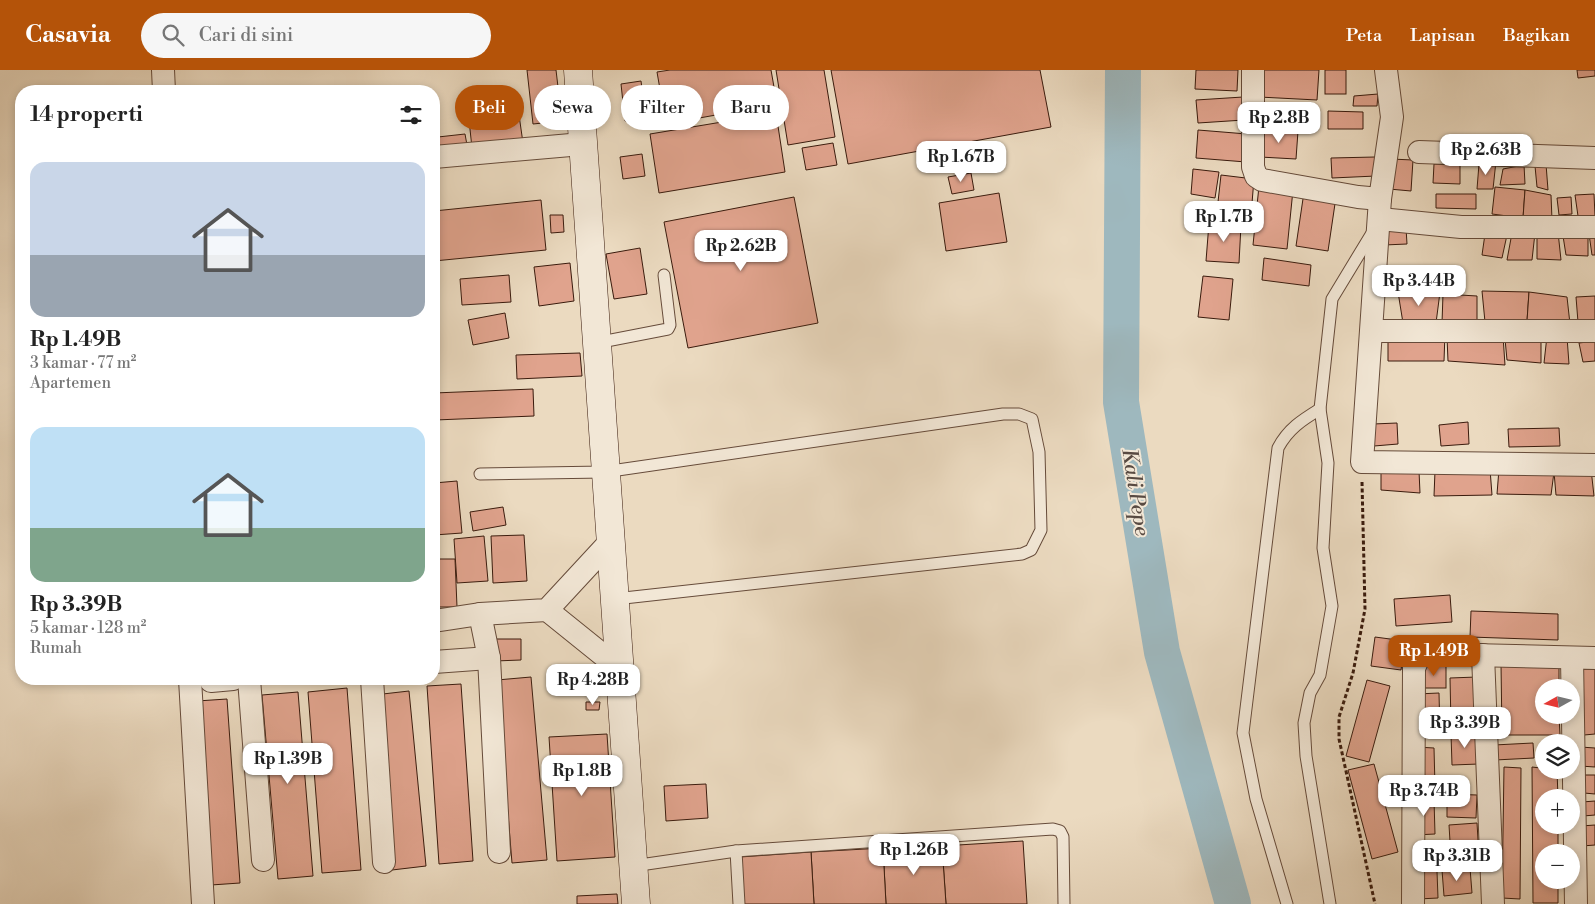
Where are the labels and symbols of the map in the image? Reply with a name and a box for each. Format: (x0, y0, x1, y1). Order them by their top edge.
pin: Rp 2.8B (1233, 102, 1325, 144)
pin: Rp 2.63B (1434, 134, 1538, 176)
pin: Rp 1.67B (909, 140, 1013, 183)
pin: Rp 1.7B (1178, 200, 1270, 243)
pin: Rp 2.62B (689, 230, 793, 272)
pin: Rp 3.44B (1367, 264, 1471, 307)
water label: Kali Pepe (1115, 447, 1155, 538)
pin: Rp 1.49B (1382, 634, 1486, 677)
pin: Rp 4.28B (541, 664, 645, 706)
north arrow (1535, 679, 1580, 724)
pin: Rp 3.39B (1413, 706, 1517, 749)
pin: Rp 1.39B (236, 742, 340, 785)
pin: Rp 1.8B (536, 754, 628, 797)
pin: Rp 3.74B (1372, 774, 1476, 817)
pin: Rp 1.26B (862, 834, 966, 876)
pin: Rp 3.31B (1405, 840, 1509, 882)

